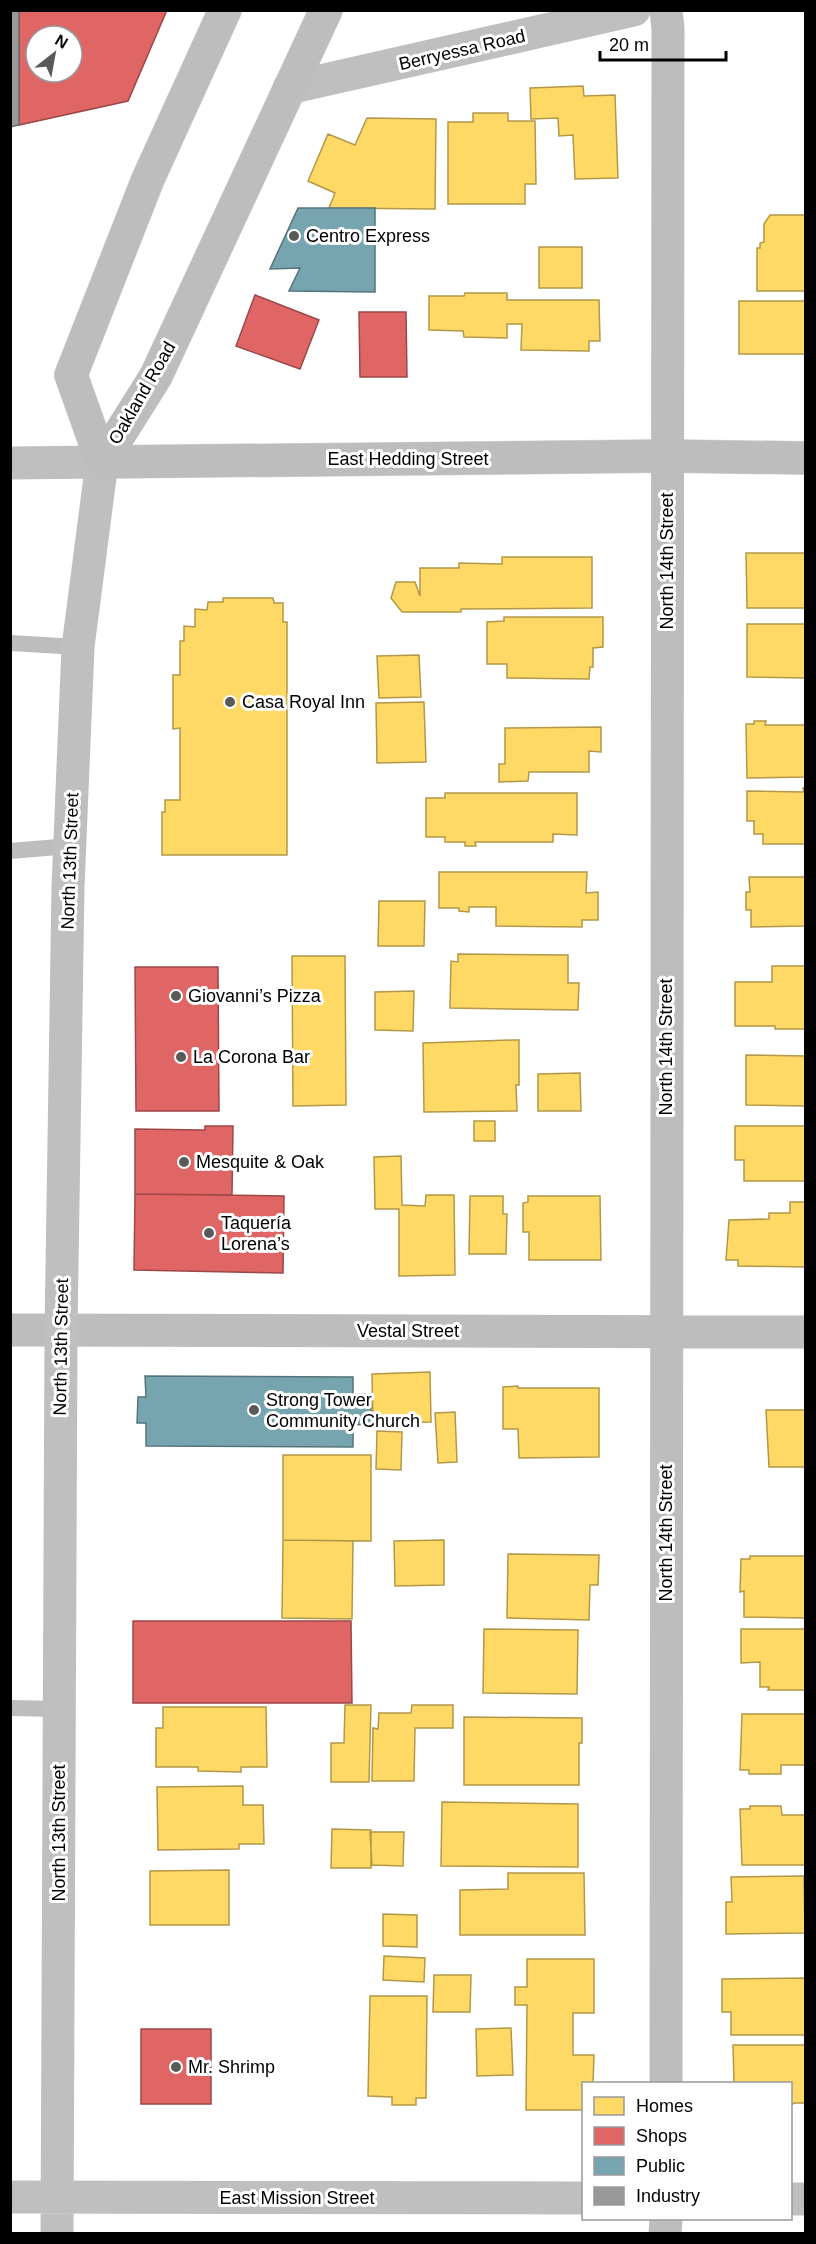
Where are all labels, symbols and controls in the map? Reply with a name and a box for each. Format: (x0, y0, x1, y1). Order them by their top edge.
north arrow (24, 24, 84, 84)
scale bar (600, 24, 726, 62)
street label: Berryessa Road (397, 26, 527, 74)
text: N (52, 31, 71, 52)
text: 20 m (609, 35, 649, 55)
place label: Centro Express (306, 226, 430, 246)
marker: Centro Express (287, 229, 301, 243)
street label: Oakland Road (105, 338, 179, 448)
street label: East Hedding Street (327, 449, 489, 469)
street label: North 14th Street (657, 492, 677, 630)
place label: Casa Royal Inn (242, 692, 365, 712)
marker: Casa Royal Inn (223, 695, 237, 709)
street label: North 13th Street (58, 792, 82, 930)
street label: North 14th Street (656, 978, 676, 1116)
place label: Giovanni’s Pizza (188, 986, 322, 1006)
marker: Giovanni’s Pizza (169, 989, 183, 1003)
place label: La Corona Bar (193, 1047, 310, 1067)
marker: La Corona Bar (174, 1050, 188, 1064)
place label: Mesquite & Oak (196, 1152, 325, 1172)
marker: Mesquite & Oak (177, 1155, 191, 1169)
place label: Taquería Lorena’s (221, 1213, 292, 1254)
marker: Taquería Lorena’s (202, 1226, 216, 1240)
street label: North 13th Street (50, 1278, 72, 1416)
street label: Vestal Street (357, 1321, 459, 1341)
place label: Strong Tower Community Church (266, 1390, 420, 1431)
marker: Strong Tower Community Church (247, 1403, 261, 1417)
street label: North 14th Street (656, 1464, 676, 1602)
street label: North 13th Street (49, 1764, 69, 1902)
place label: Mr. Shrimp (188, 2057, 275, 2077)
marker: Mr. Shrimp (169, 2060, 183, 2074)
legend (582, 2082, 792, 2220)
text: Homes (636, 2096, 693, 2116)
text: Shops (636, 2126, 687, 2146)
text: Public (636, 2156, 685, 2176)
text: Industry (636, 2186, 700, 2206)
street label: East Mission Street (219, 2188, 375, 2208)

